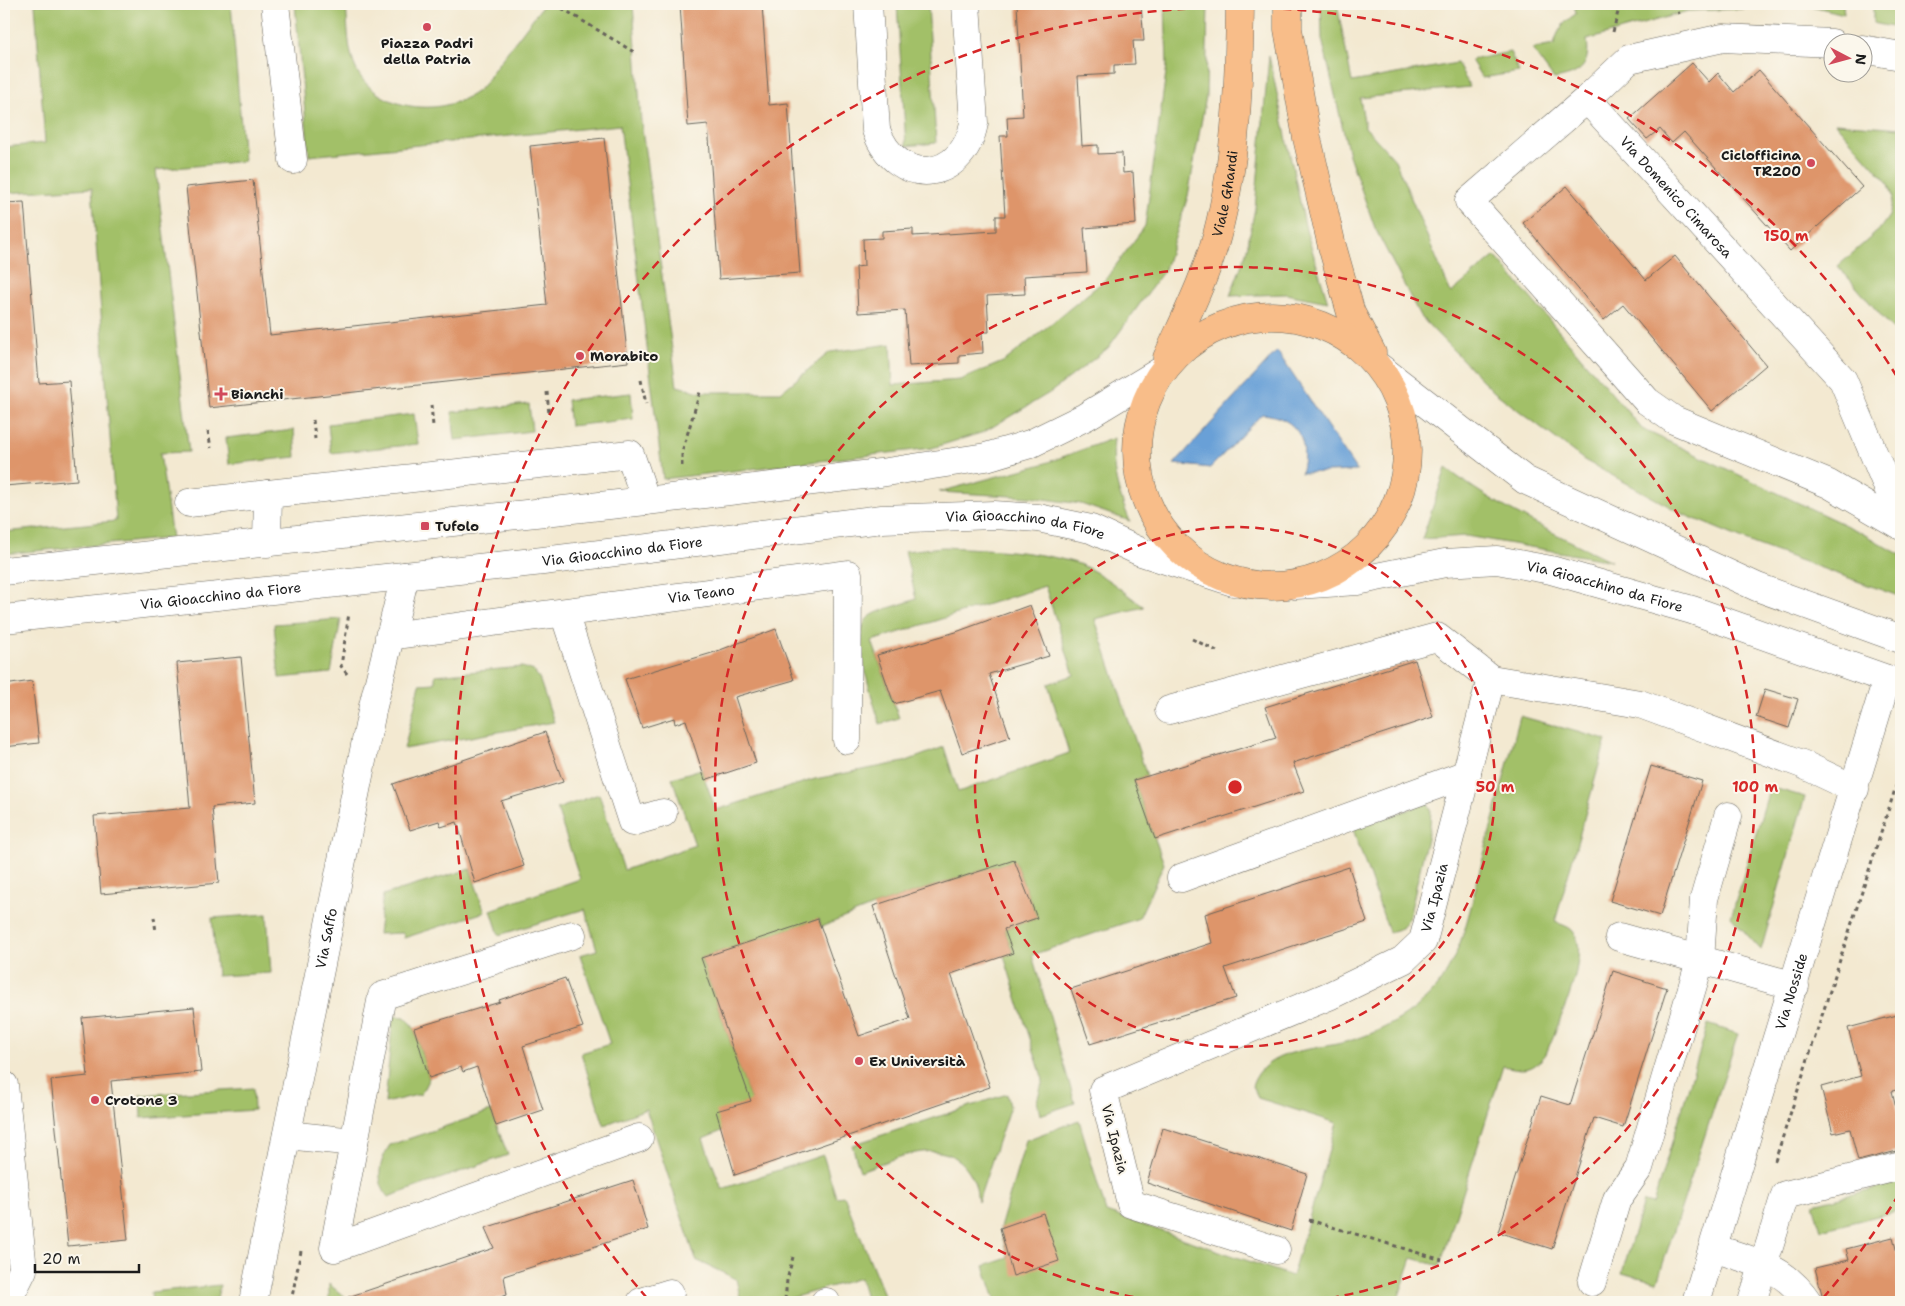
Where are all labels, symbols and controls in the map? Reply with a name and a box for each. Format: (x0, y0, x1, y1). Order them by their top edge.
marker: Piazza Padri della Patria (421, 21, 433, 33)
north arrow (1822, 32, 1872, 82)
place label: Piazza Padri della Patria (381, 34, 473, 68)
text: N (1851, 53, 1870, 66)
street label: Via Domenico Cimarosa (1616, 132, 1737, 262)
place label: Ciclofficina TR200 (1721, 146, 1801, 180)
street label: Viale Ghandi (1208, 149, 1242, 239)
marker: Ciclofficina TR200 (1805, 157, 1817, 169)
text: 150 m (1763, 226, 1809, 246)
place label: Morabito (590, 347, 658, 365)
marker: Morabito (574, 350, 586, 362)
place label: Bianchi (231, 385, 284, 403)
marker: Bianchi (215, 388, 227, 400)
street label: Via Gioacchino da Fiore (945, 506, 1108, 543)
place label: Tufolo (435, 517, 479, 535)
marker: Tufolo (419, 520, 431, 532)
street label: Via Gioacchino da Fiore (541, 532, 704, 570)
street label: Via Gioacchino da Fiore (1525, 557, 1685, 616)
street label: Via Gioacchino da Fiore (139, 578, 302, 613)
street label: Via Teano (667, 580, 736, 607)
text: 50 m (1476, 777, 1515, 797)
text: 100 m (1732, 777, 1778, 797)
centre of rings (1226, 778, 1244, 796)
street label: Via Ipazia (1417, 861, 1452, 934)
street label: Via Saffo (311, 906, 341, 970)
street label: Via Nosside (1771, 951, 1812, 1032)
place label: Ex Università (869, 1052, 966, 1070)
marker: Ex Università (853, 1055, 865, 1067)
place label: Crotone 3 (105, 1091, 178, 1109)
marker: Crotone 3 (89, 1094, 101, 1106)
street label: Via Ipazia (1098, 1102, 1132, 1176)
scale bar (35, 1241, 139, 1273)
text: 20 m (42, 1249, 81, 1269)

